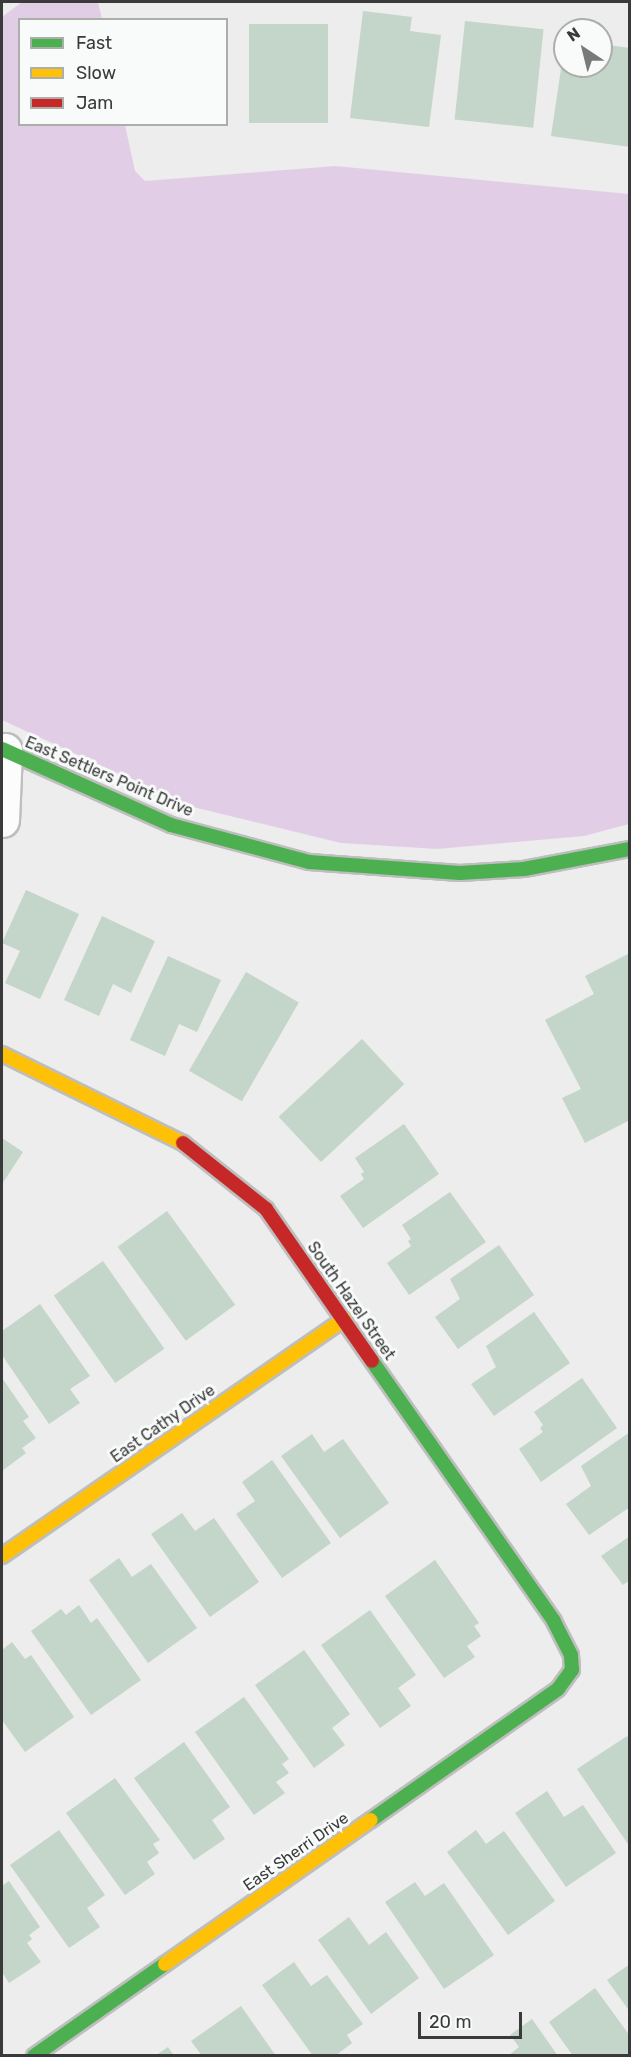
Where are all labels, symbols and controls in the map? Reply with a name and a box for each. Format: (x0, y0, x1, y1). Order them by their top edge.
legend (18, 18, 228, 126)
north arrow (553, 18, 613, 78)
text: N (563, 23, 584, 46)
text: Fast (76, 32, 112, 54)
text: Slow (76, 62, 116, 84)
text: Jam (76, 92, 113, 114)
street label: East Settlers Point Drive (22, 733, 196, 821)
street label: South Hazel Street (303, 1238, 399, 1364)
street label: East Cathy Drive (107, 1381, 219, 1467)
street label: East Sherri Drive (240, 1809, 352, 1895)
scale bar (421, 2000, 524, 2038)
text: 20 m (429, 2011, 471, 2033)

